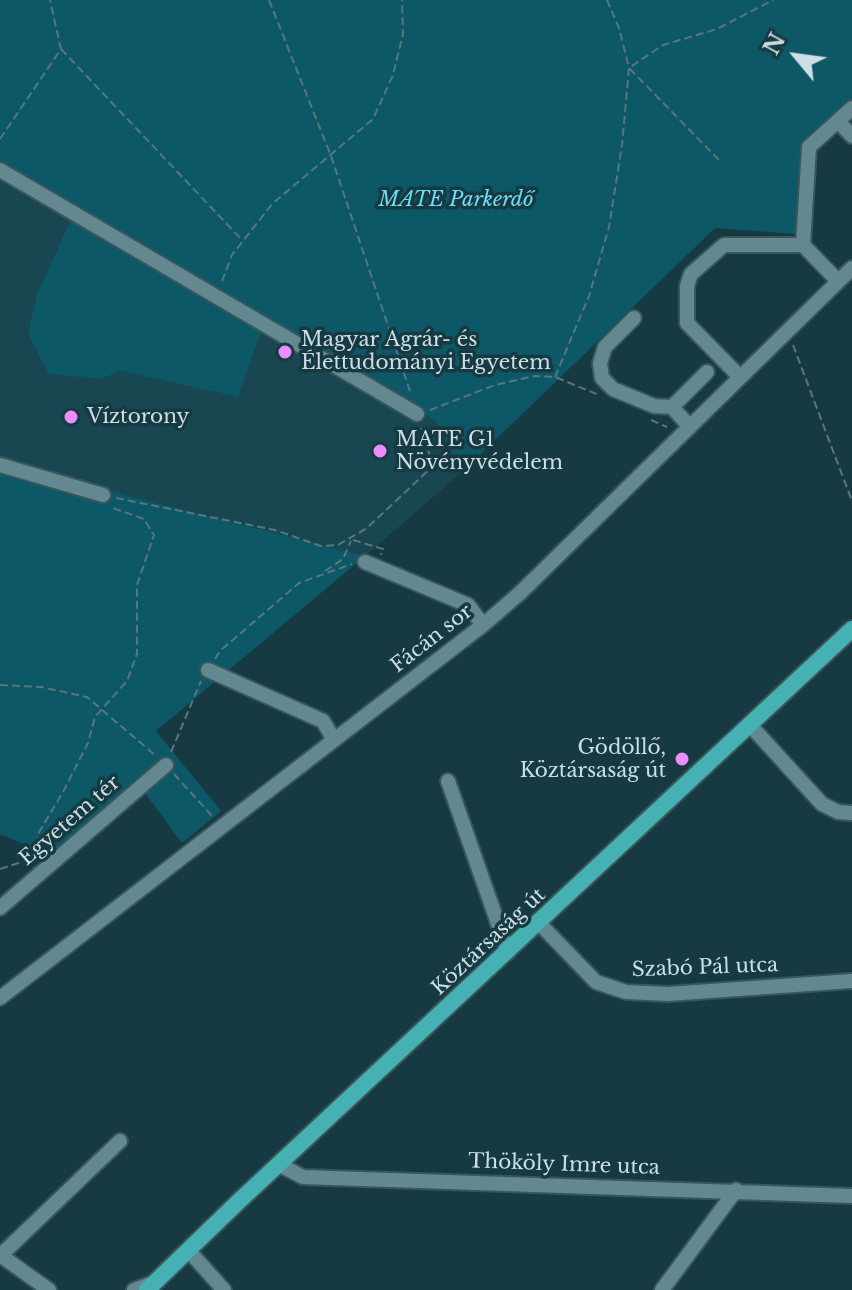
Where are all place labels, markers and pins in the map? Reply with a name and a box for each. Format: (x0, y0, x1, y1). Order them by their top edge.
place label: Magyar Agrár- és Élettudományi Egyetem (301, 328, 551, 375)
marker: Magyar Agrár- és Élettudományi Egyetem (276, 343, 294, 361)
place label: Víztorony (87, 405, 189, 429)
marker: Víztorony (62, 408, 80, 426)
place label: MATE G1 Növényvédelem (396, 428, 563, 475)
marker: MATE G1 Növényvédelem (371, 442, 389, 460)
place label: Gödöllő, Köztársaság út (520, 736, 666, 783)
marker: Gödöllő, Köztársaság út (673, 750, 691, 768)

